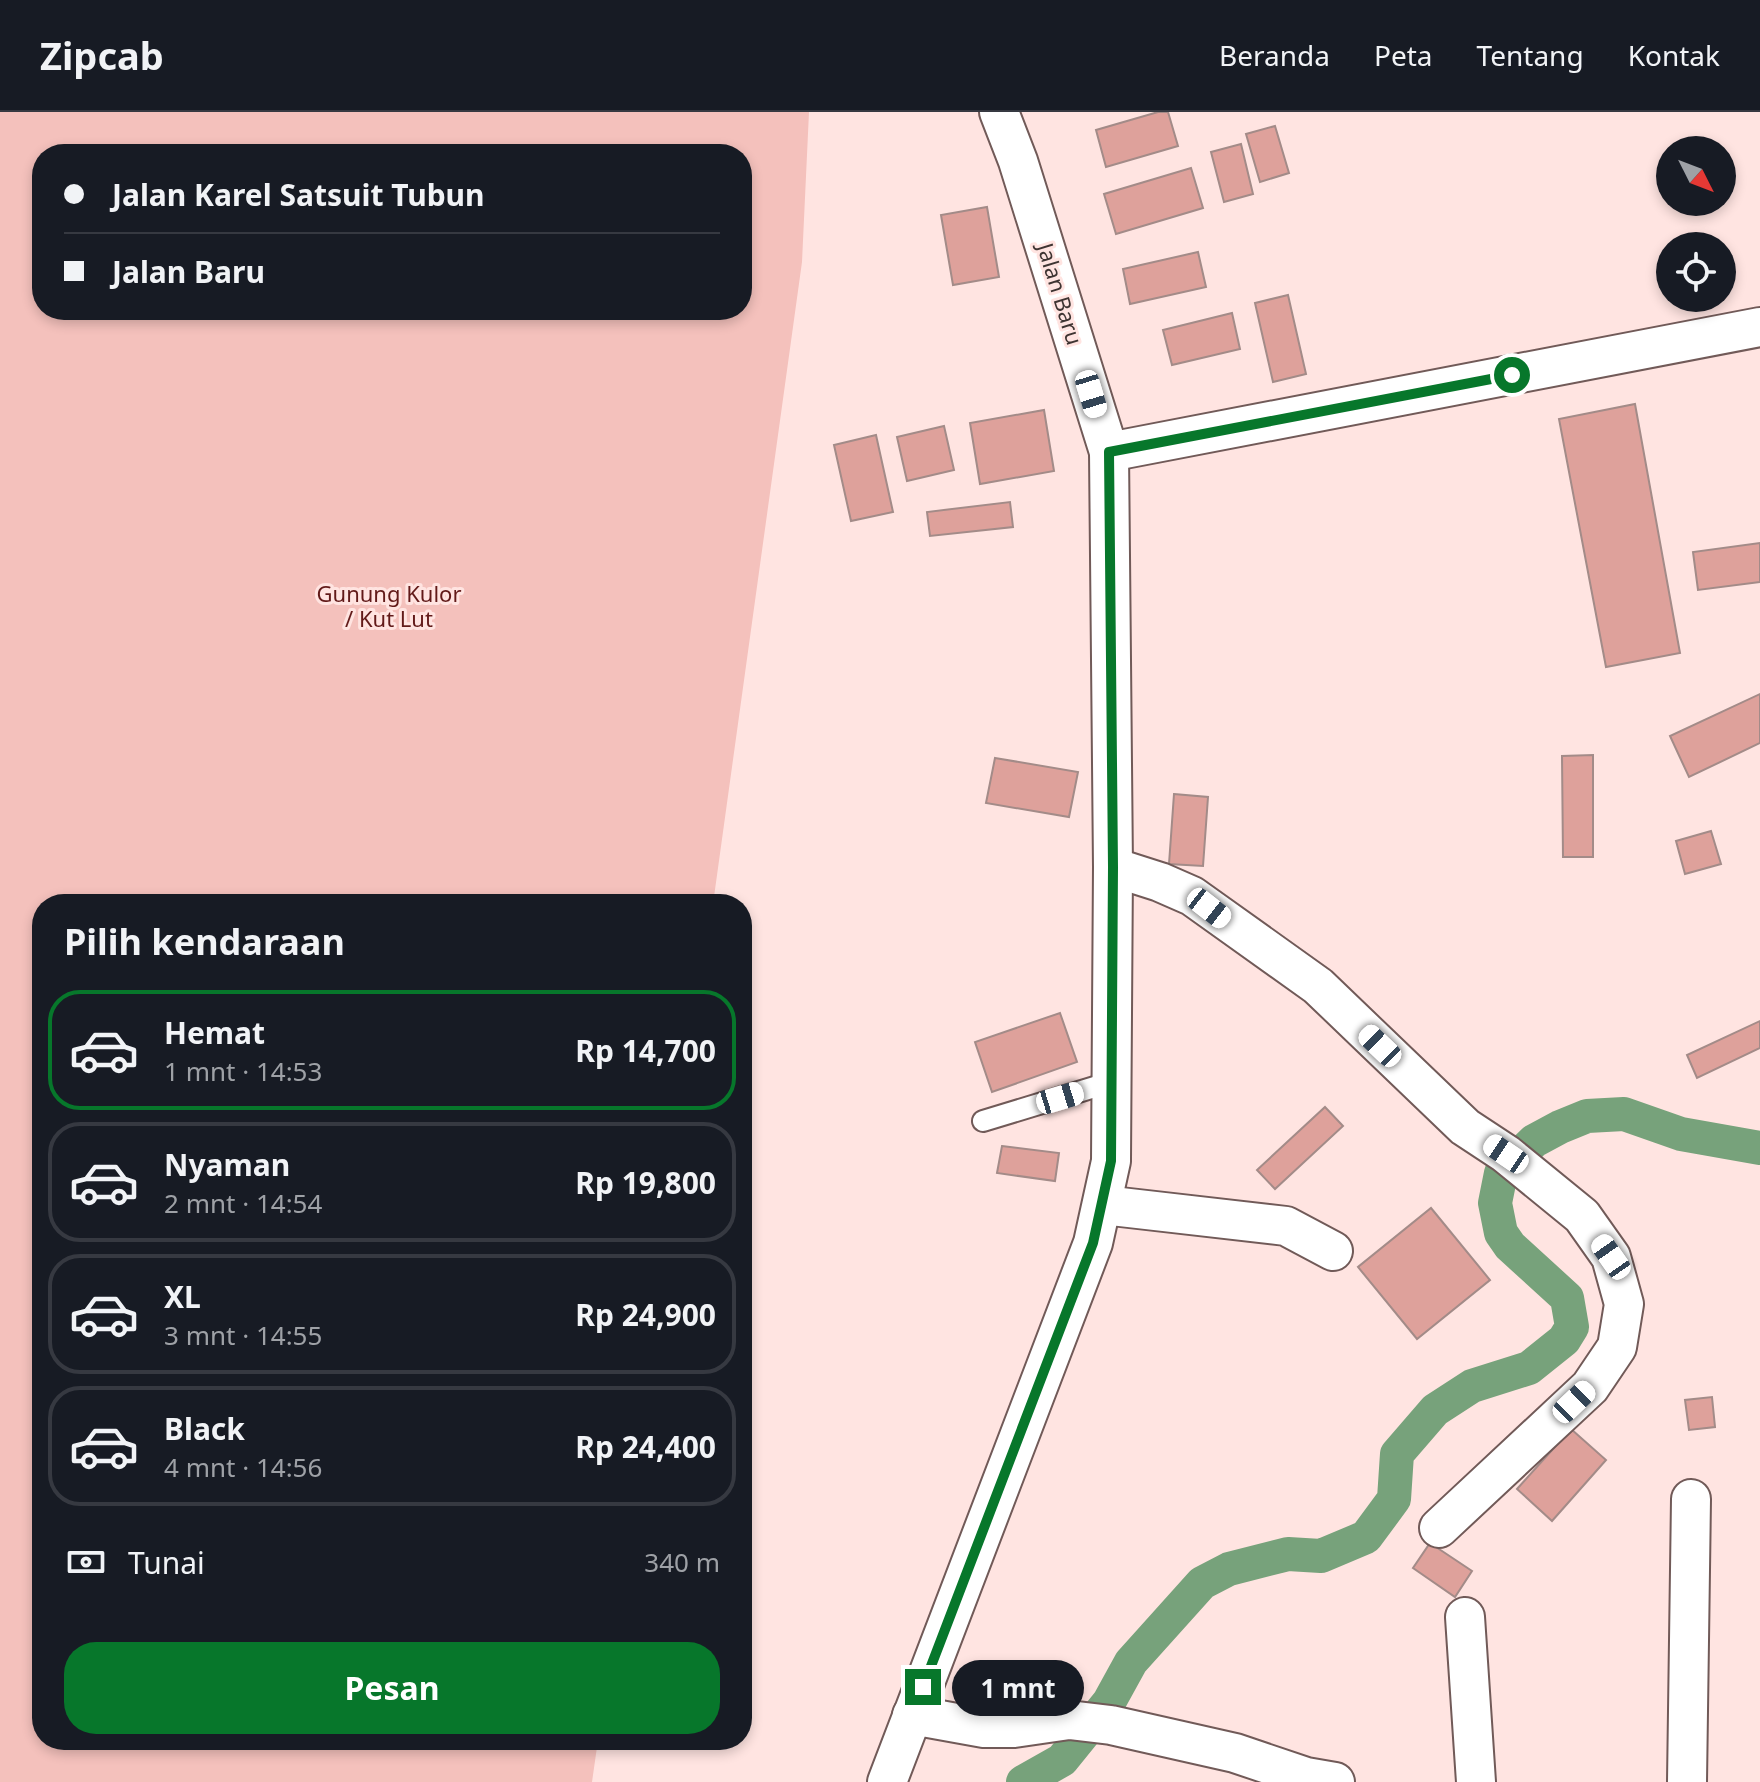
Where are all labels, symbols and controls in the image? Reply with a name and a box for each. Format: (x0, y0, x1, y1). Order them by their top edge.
text: Zipcab (40, 29, 164, 81)
text: Beranda (1219, 36, 1330, 74)
text: Peta (1374, 36, 1433, 74)
text: Tentang (1477, 36, 1584, 74)
text: Kontak (1628, 36, 1720, 74)
north arrow (1656, 136, 1736, 216)
map controls (1656, 136, 1736, 312)
text: Jalan Karel Satsuit Tubun (112, 174, 485, 215)
button: locate (1656, 232, 1736, 312)
street label: Jalan Baru (1031, 237, 1091, 348)
text: Jalan Baru (112, 251, 265, 292)
route start (1494, 357, 1530, 393)
car (1073, 368, 1109, 420)
park label: Gunung Kulor / Kut Lut (317, 578, 461, 633)
car (1183, 884, 1235, 932)
text: Pilih kendaraan (64, 917, 345, 966)
text: Hemat (164, 1012, 265, 1053)
icon: car (68, 1014, 140, 1086)
car (1354, 1021, 1406, 1071)
text: Rp 14,700 (575, 1030, 716, 1071)
text: 1 mnt · 14:53 (164, 1053, 322, 1089)
car (1034, 1080, 1086, 1116)
car (1479, 1131, 1533, 1177)
text: Nyaman (164, 1144, 290, 1185)
icon: car (68, 1146, 140, 1218)
text: Rp 19,800 (575, 1162, 716, 1203)
text: 2 mnt · 14:54 (164, 1185, 322, 1221)
car (1587, 1230, 1635, 1284)
text: XL (164, 1276, 201, 1317)
icon: car (68, 1278, 140, 1350)
text: Rp 24,900 (575, 1294, 716, 1335)
text: 3 mnt · 14:55 (164, 1317, 322, 1353)
car (1548, 1377, 1600, 1427)
text: Black (164, 1408, 245, 1449)
icon: car (68, 1410, 140, 1482)
text: Rp 24,400 (575, 1426, 716, 1467)
text: 4 mnt · 14:56 (164, 1449, 322, 1485)
icon: cash (64, 1540, 108, 1584)
text: Tunai (128, 1542, 205, 1583)
text: 340 m (644, 1544, 720, 1580)
button: Pesan (64, 1642, 720, 1734)
callout: 1 mnt (951, 1659, 1083, 1715)
route end (905, 1669, 941, 1705)
text: 1 mnt (980, 1670, 1056, 1706)

